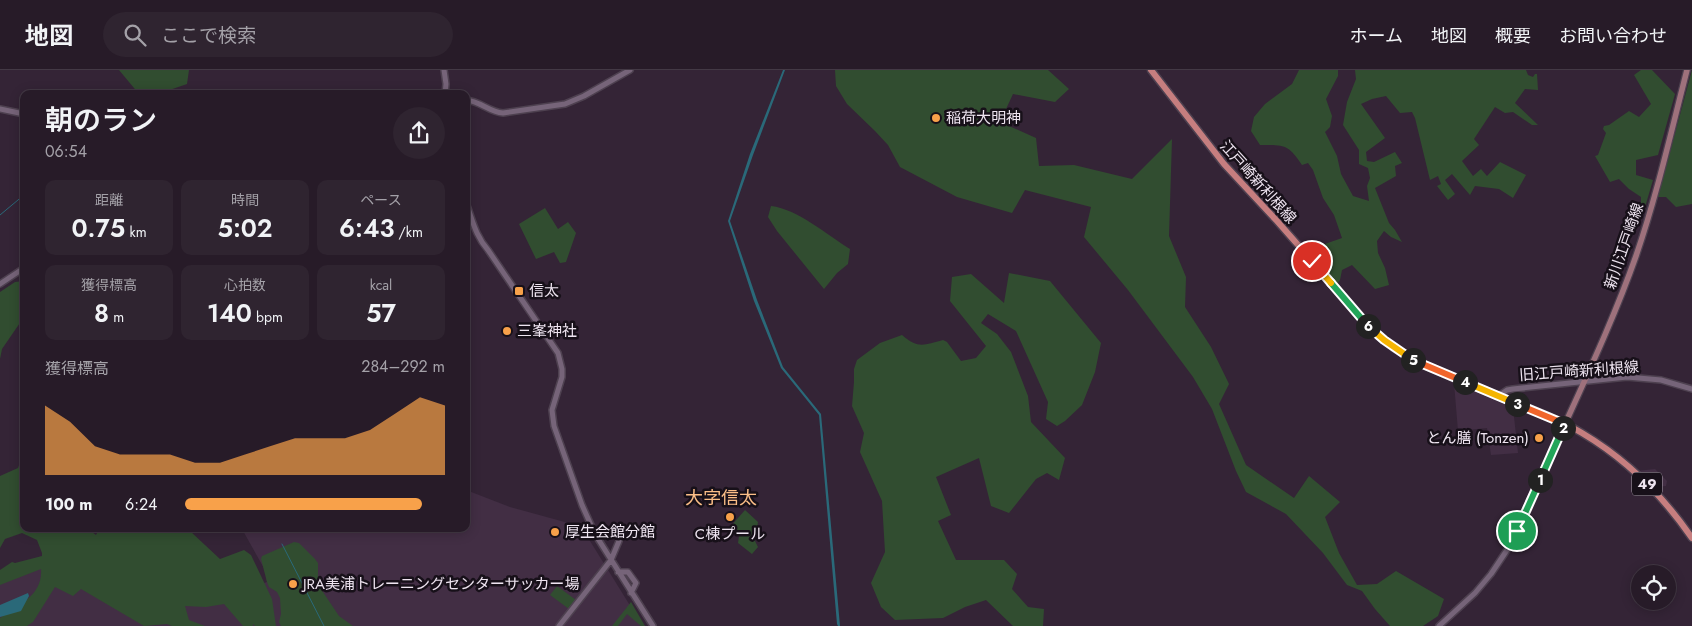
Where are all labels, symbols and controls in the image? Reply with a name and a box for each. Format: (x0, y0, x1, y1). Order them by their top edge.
search box (103, 12, 453, 57)
text: 地図 (25, 18, 73, 53)
icon: search (121, 21, 149, 49)
text: ここで検索 (161, 22, 256, 49)
text: ホーム (1350, 23, 1403, 49)
text: 地図 (1431, 23, 1467, 49)
text: 概要 (1495, 23, 1531, 49)
text: お問い合わせ (1559, 23, 1667, 49)
text: 朝のラン (45, 100, 157, 141)
button: share (393, 107, 445, 159)
place label: 稲荷大明神 (946, 107, 1021, 129)
marker: 稲荷大明神 (930, 112, 942, 124)
street label: 江戸崎新利根線 (1215, 136, 1301, 228)
text: 06:54 (45, 140, 87, 163)
text: 距離 (95, 190, 123, 210)
text: 時間 (231, 190, 259, 210)
text: ペース (360, 190, 402, 210)
street label: 新川江戸崎線 (1599, 200, 1649, 292)
text: 0.75 (71, 210, 125, 246)
text: 5:02 (217, 210, 273, 246)
text: 6:43 (339, 210, 394, 246)
text: km (125, 222, 147, 242)
text: /km (394, 222, 423, 242)
pin (1291, 240, 1333, 282)
icon: check (1298, 247, 1326, 275)
text: 獲得標高 (81, 275, 137, 295)
text: 心拍数 (224, 275, 266, 295)
text: kcal (370, 275, 392, 295)
place label: 信太 (529, 280, 559, 302)
marker: 信太 (513, 285, 525, 297)
text: 8 (94, 295, 109, 331)
text: 140 (207, 295, 252, 331)
text: 57 (366, 295, 396, 331)
text: m (109, 307, 124, 327)
text: bpm (252, 307, 283, 327)
pin: 6 (1356, 314, 1380, 338)
text: 6 (1364, 316, 1373, 336)
place label: 三峯神社 (517, 320, 577, 342)
marker: 三峯神社 (501, 325, 513, 337)
pin: 5 (1400, 348, 1426, 372)
text: 5 (1409, 350, 1418, 370)
text: 284–292 m (361, 355, 445, 378)
street label: 旧江戸崎新利根線 (1518, 356, 1640, 386)
text: 獲得標高 (45, 357, 109, 380)
pin: 4 (1452, 370, 1478, 394)
text: 4 (1461, 372, 1470, 392)
pin: 3 (1504, 392, 1530, 416)
text: 3 (1513, 394, 1522, 414)
pin: 2 (1550, 416, 1576, 440)
text: 2 (1559, 418, 1568, 438)
place label: とん膳 (Tonzen) (1426, 427, 1529, 449)
marker: とん膳 (Tonzen) (1533, 432, 1545, 444)
pin: 1 (1528, 468, 1552, 492)
text: 1 (1537, 470, 1544, 490)
road number: 49 (1632, 472, 1662, 496)
district label: 大字信太 (685, 485, 757, 511)
text: 100 m (45, 493, 92, 516)
text: 6:24 (125, 493, 157, 516)
pin (1496, 510, 1538, 552)
marker: C棟プール (724, 511, 736, 523)
icon: arrive (1503, 517, 1531, 545)
place label: 厚生会館分館 (565, 521, 655, 543)
place label: C棟プール (695, 523, 765, 545)
marker: 厚生会館分館 (549, 526, 561, 538)
map controls (1631, 565, 1676, 610)
button: locate (1631, 565, 1676, 610)
place label: JRA美浦トレーニングセンターサッカー場 (301, 573, 580, 595)
marker: JRA美浦トレーニングセンターサッカー場 (287, 578, 299, 590)

